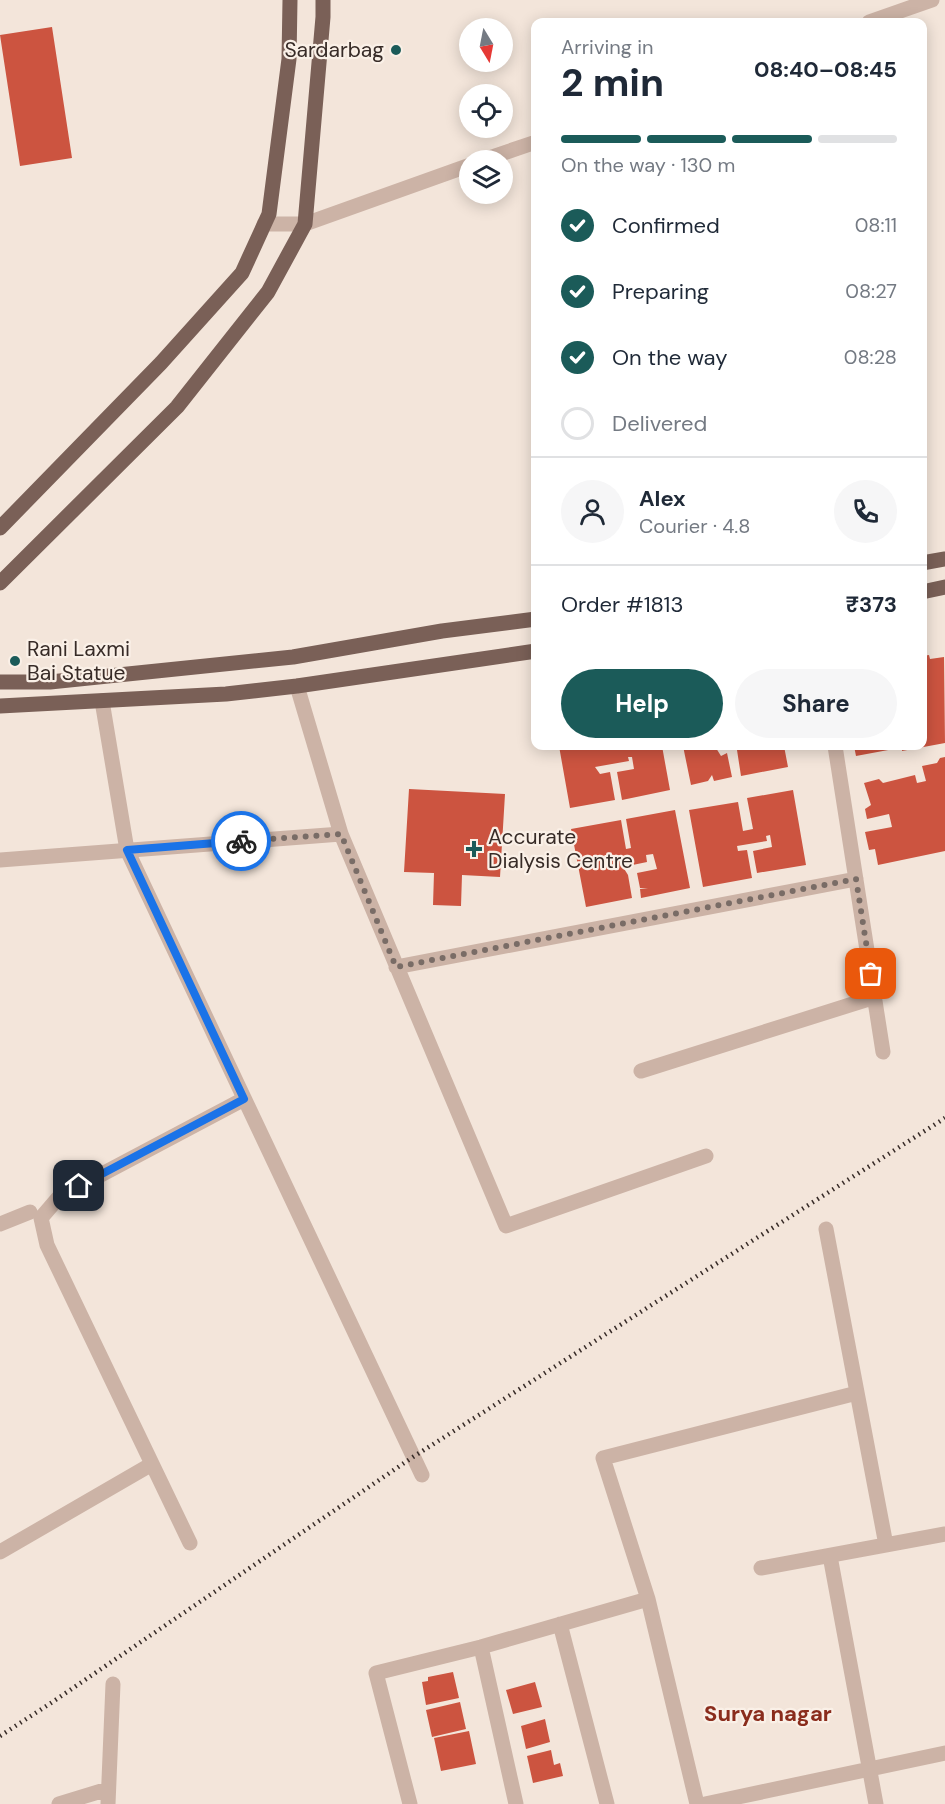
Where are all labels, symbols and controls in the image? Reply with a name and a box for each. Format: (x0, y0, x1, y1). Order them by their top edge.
north arrow (459, 18, 513, 72)
map controls (459, 18, 513, 204)
text: Arriving in (561, 34, 653, 60)
place label: Sardarbag (284, 36, 384, 64)
marker: Sardarbag (389, 43, 403, 57)
text: 08:40–08:45 (754, 55, 897, 84)
text: 2 min (561, 57, 664, 108)
button: locate (459, 84, 513, 138)
button: layers (459, 150, 513, 204)
text: On the way · 130 m (561, 152, 735, 178)
icon: check (561, 209, 594, 242)
text: Confirmed (612, 211, 720, 240)
text: 08:11 (855, 212, 897, 238)
icon: check (561, 275, 594, 308)
text: Preparing (612, 277, 709, 306)
text: 08:27 (845, 278, 897, 304)
icon: check (561, 341, 594, 374)
text: On the way (612, 343, 727, 372)
text: 08:28 (844, 344, 897, 370)
text: Delivered (612, 409, 707, 438)
button: person (561, 480, 624, 543)
button: phone (834, 480, 897, 543)
text: Alex (639, 484, 686, 513)
text: Courier · 4.8 (639, 513, 750, 539)
text: Order #1813 (561, 590, 683, 619)
text: ₹373 (846, 590, 897, 619)
place label: Rani Laxmi Bai Statue (27, 635, 130, 687)
marker: Rani Laxmi Bai Statue (8, 654, 22, 668)
button: Help (561, 669, 723, 738)
button: Share (735, 669, 897, 738)
courier (211, 811, 271, 871)
place label: Accurate Dialysis Centre (488, 823, 633, 875)
icon: bike (225, 825, 258, 858)
marker: Accurate Dialysis Centre (465, 840, 483, 858)
pin (845, 948, 896, 999)
icon: bag (854, 957, 887, 990)
pin (53, 1160, 104, 1211)
icon: home (62, 1169, 95, 1202)
district label: Surya nagar (704, 1699, 832, 1728)

